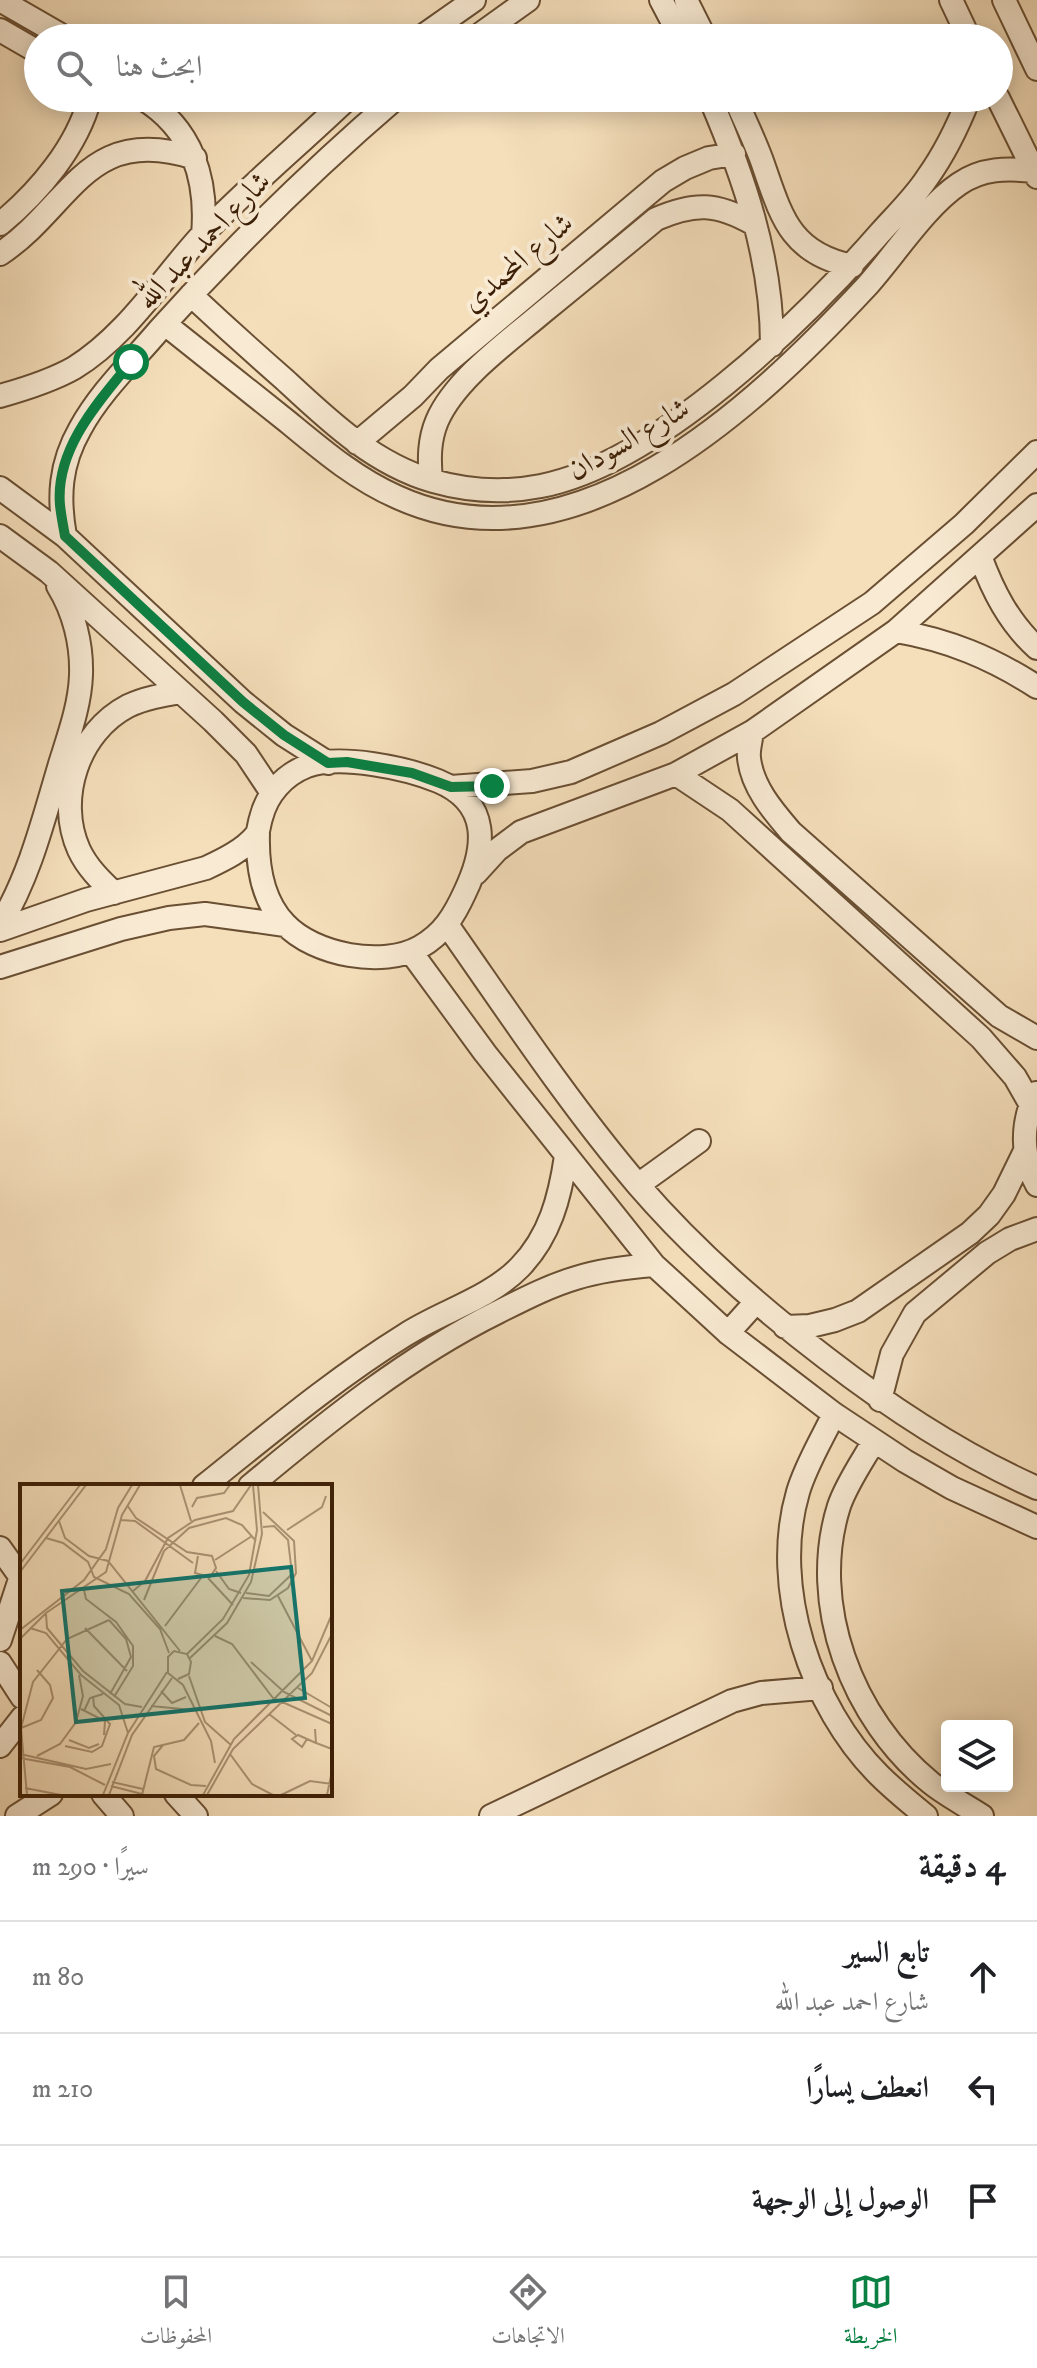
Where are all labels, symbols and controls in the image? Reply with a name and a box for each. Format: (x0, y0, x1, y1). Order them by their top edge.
search box (24, 24, 1013, 112)
icon: search (52, 46, 96, 90)
text: ابحث هنا (116, 49, 202, 86)
street label: شارع احمد عبد الله (124, 160, 283, 321)
street label: شارع المحمدي (454, 205, 585, 324)
route start (113, 344, 149, 380)
street label: شارع السودان (561, 390, 699, 494)
route end (474, 768, 510, 804)
inset map (20, 1484, 332, 1796)
map controls (941, 1720, 1013, 1792)
button: layers (941, 1720, 1013, 1792)
text: 4 دقيقة (919, 1845, 1005, 1887)
text: سيرًا · 290 m (32, 1851, 149, 1884)
text: تابع السير (844, 1935, 929, 1972)
icon: ahead (961, 1955, 1005, 1999)
text: 80 m (32, 1961, 84, 1994)
text: شارع احمد عبد الله (774, 1986, 929, 2019)
icon: left (961, 2067, 1005, 2111)
text: انعطف يسارًا (806, 2070, 929, 2107)
text: 210 m (32, 2073, 93, 2106)
icon: arrive (961, 2179, 1005, 2223)
text: الوصول إلى الوجهة (752, 2182, 929, 2219)
tab: المحفوظات (140, 2270, 212, 2357)
tab: الاتجاهات (491, 2270, 565, 2357)
tab: الخريطة (844, 2270, 897, 2357)

